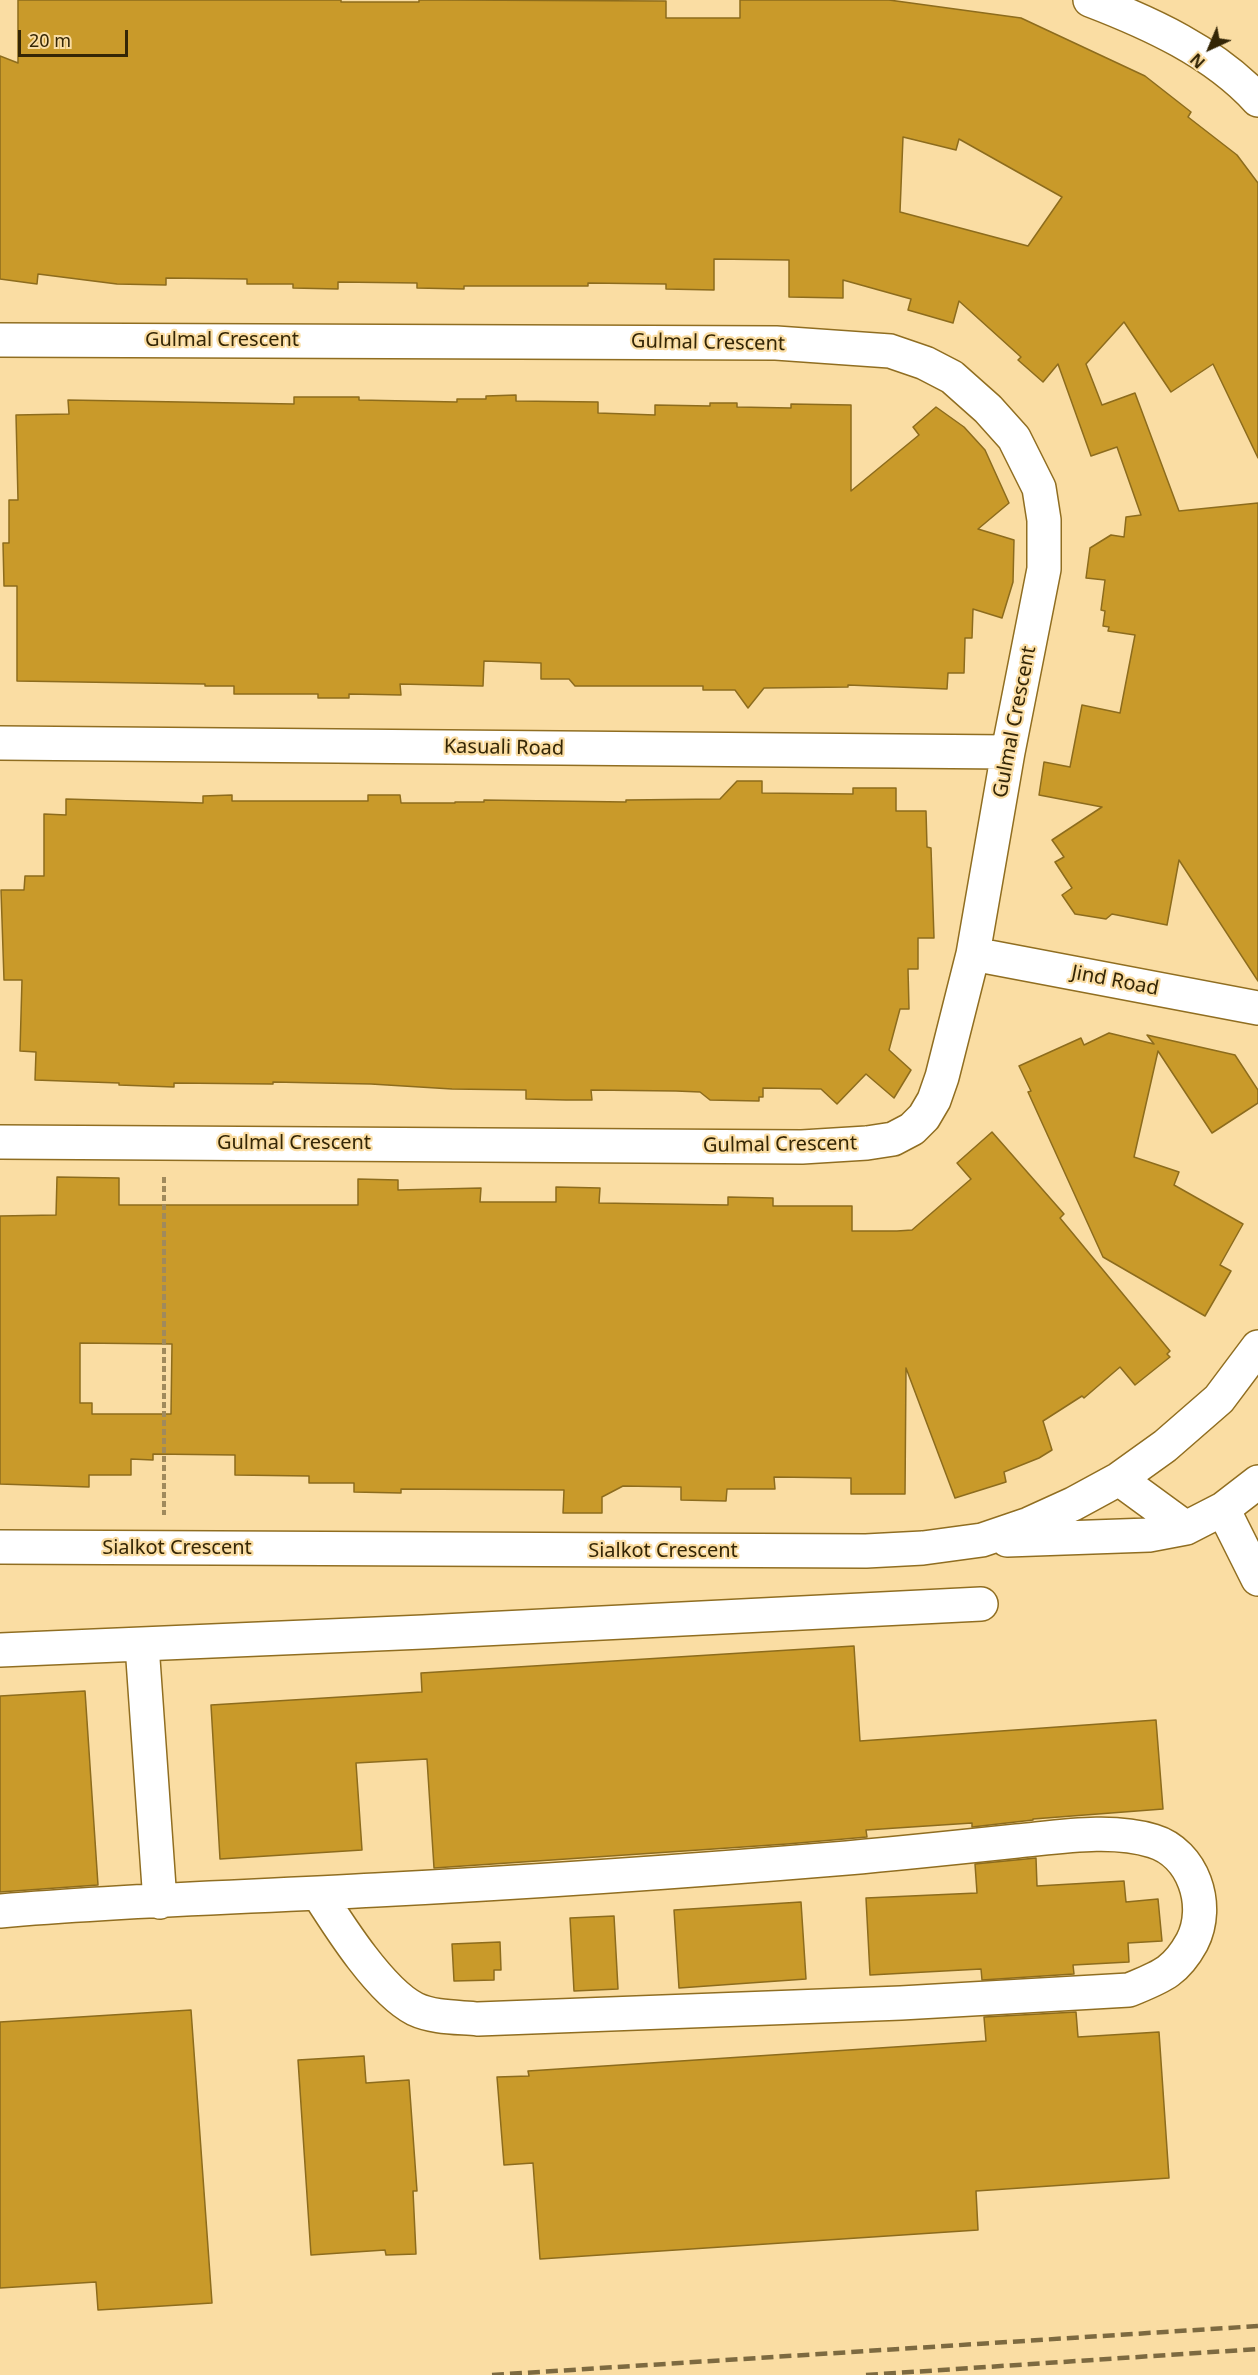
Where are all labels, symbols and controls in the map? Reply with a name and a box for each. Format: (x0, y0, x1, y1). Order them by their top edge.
scale bar (21, 18, 130, 56)
north arrow (1180, 18, 1240, 78)
text: 20 m (29, 28, 71, 52)
text: N (1185, 49, 1210, 73)
street label: Gulmal Crescent (145, 328, 299, 352)
street label: Gulmal Crescent (631, 330, 785, 356)
street label: Gulmal Crescent (989, 644, 1041, 800)
street label: Kasuali Road (444, 735, 564, 761)
street label: Jind Road (1069, 961, 1161, 1001)
street label: Gulmal Crescent (217, 1131, 371, 1155)
street label: Gulmal Crescent (703, 1132, 857, 1158)
street label: Sialkot Crescent (102, 1536, 252, 1560)
street label: Sialkot Crescent (588, 1539, 738, 1563)

